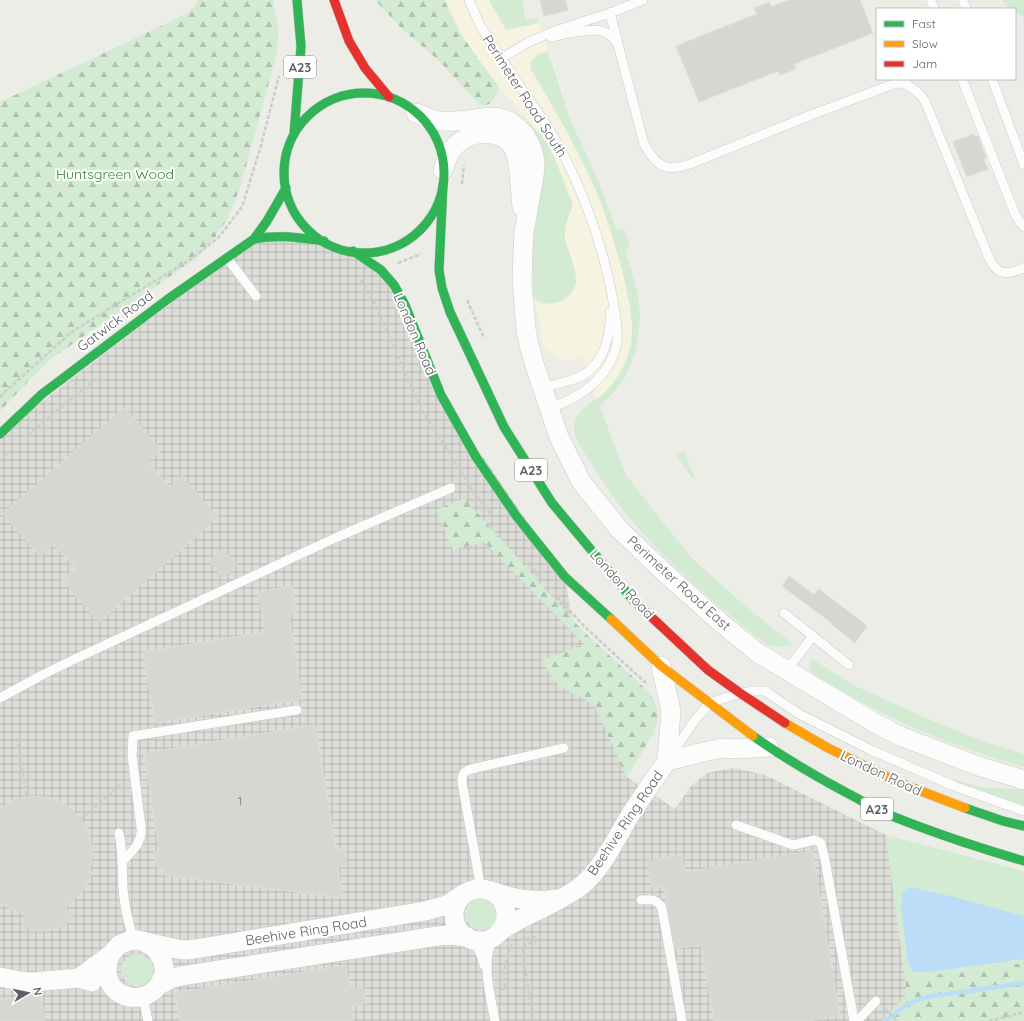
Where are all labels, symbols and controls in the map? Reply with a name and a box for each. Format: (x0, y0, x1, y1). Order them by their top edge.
legend (876, 8, 1016, 80)
text: Fast (912, 16, 936, 31)
street label: Perimeter Road South (479, 31, 571, 161)
text: Slow (912, 36, 938, 51)
road number: A23 (284, 56, 316, 78)
text: Jam (912, 56, 937, 71)
park label: Huntsgreen Wood (56, 165, 174, 183)
street label: Gatwick Road (73, 287, 157, 355)
street label: London Road (390, 290, 440, 378)
road number: A23 (515, 459, 547, 481)
street label: Perimeter Road East (623, 532, 735, 634)
street label: London Road (586, 545, 658, 623)
street label: London Road (838, 746, 924, 800)
street label: Beehive Ring Road (583, 767, 667, 879)
house number: 1 (238, 793, 242, 808)
road number: A23 (861, 798, 893, 820)
street label: Beehive Ring Road (244, 913, 368, 949)
north arrow (8, 973, 48, 1013)
text: N (30, 986, 45, 997)

